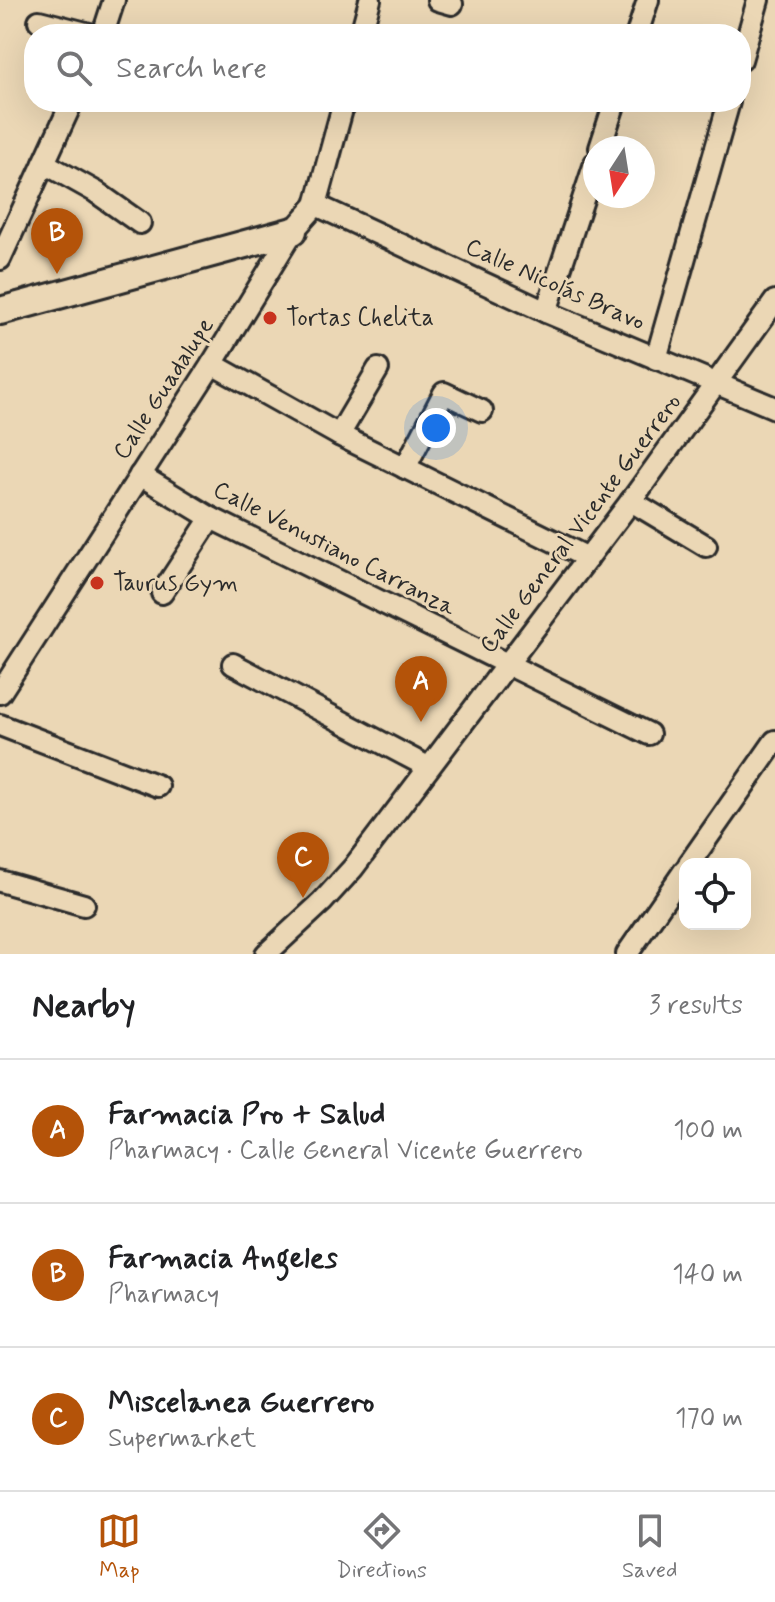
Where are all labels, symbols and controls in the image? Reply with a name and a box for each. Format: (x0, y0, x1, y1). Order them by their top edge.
search box (24, 24, 751, 112)
icon: search (52, 46, 96, 90)
text: Search here (116, 49, 267, 88)
north arrow (583, 136, 655, 208)
pin: B (31, 208, 83, 274)
street label: Calle Nicolás Bravo (460, 232, 650, 338)
place label: Tortas Chelita (286, 303, 434, 334)
marker: Tortas Chelita (261, 309, 279, 327)
street label: Calle Guadalupe (107, 312, 222, 466)
street label: Calle General Vicente Guerrero (473, 388, 689, 660)
your location (416, 408, 456, 448)
street label: Calle Venustiano Carranza (208, 474, 461, 624)
place label: Taurus Gym (113, 568, 238, 599)
marker: Taurus Gym (88, 574, 106, 592)
pin: A (395, 656, 447, 722)
pin: C (277, 832, 329, 898)
map controls (679, 858, 751, 930)
button: locate (679, 858, 751, 930)
text: Nearby (32, 984, 136, 1029)
text: 3 results (649, 989, 743, 1023)
text: Farmacia Pro + Salud (108, 1095, 385, 1134)
text: A (49, 1114, 67, 1148)
text: 100 m (673, 1114, 743, 1148)
text: Pharmacy · Calle General Vicente Guerrero (108, 1134, 583, 1168)
text: Farmacia Angeles (108, 1239, 338, 1278)
text: B (50, 1258, 66, 1292)
text: 140 m (672, 1258, 743, 1292)
text: Pharmacy (108, 1278, 219, 1312)
text: Miscelanea Guerrero (108, 1383, 375, 1422)
text: C (49, 1402, 67, 1436)
text: 170 m (675, 1402, 743, 1436)
text: Supermarket (108, 1422, 256, 1456)
tab: Map (97, 1509, 141, 1585)
tab: Directions (336, 1509, 427, 1585)
tab: Saved (622, 1509, 677, 1585)

